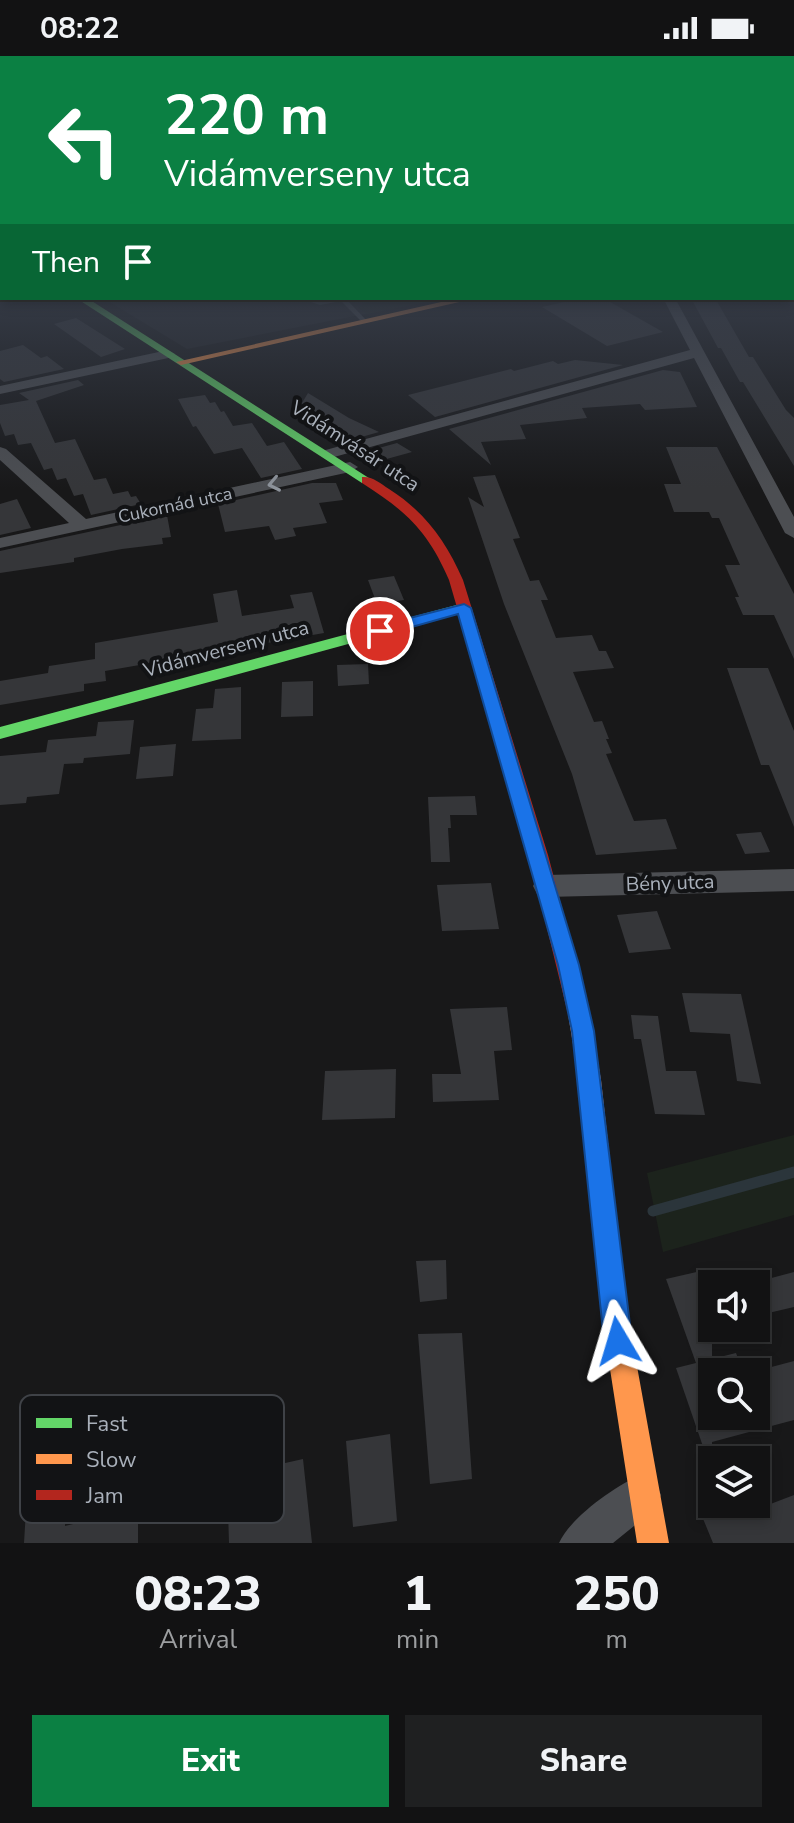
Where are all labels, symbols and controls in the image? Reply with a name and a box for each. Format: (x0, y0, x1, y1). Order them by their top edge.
text: 08:22 (40, 8, 119, 49)
text: 220 m (164, 77, 329, 154)
icon: left (32, 88, 136, 192)
text: Vidámverseny utca (164, 150, 471, 199)
icon: arrive (116, 240, 160, 284)
text: Then (32, 242, 100, 283)
street label: Vidámvásár utca (284, 394, 425, 498)
one-way arrow (268, 475, 282, 492)
street label: Cukornád utca (116, 481, 234, 529)
pin (346, 597, 414, 665)
icon: arrive (358, 609, 402, 653)
street label: Vidámverseny utca (139, 614, 312, 684)
street label: Bény utca (625, 868, 715, 898)
map controls (698, 1270, 770, 1518)
button: sound (698, 1270, 770, 1342)
position arrow (576, 1299, 660, 1383)
button: search (698, 1358, 770, 1430)
legend (20, 1395, 284, 1523)
text: Fast (86, 1409, 128, 1439)
text: Slow (86, 1445, 137, 1475)
button: layers (698, 1446, 770, 1518)
text: Jam (85, 1481, 124, 1511)
text: 08:23 (134, 1561, 262, 1627)
text: 1 (403, 1561, 432, 1627)
text: 250 (573, 1561, 660, 1627)
text: Arrival (159, 1622, 237, 1657)
text: min (396, 1622, 439, 1657)
text: m (605, 1622, 628, 1657)
button: Exit (32, 1715, 389, 1807)
button: Share (405, 1715, 762, 1807)

